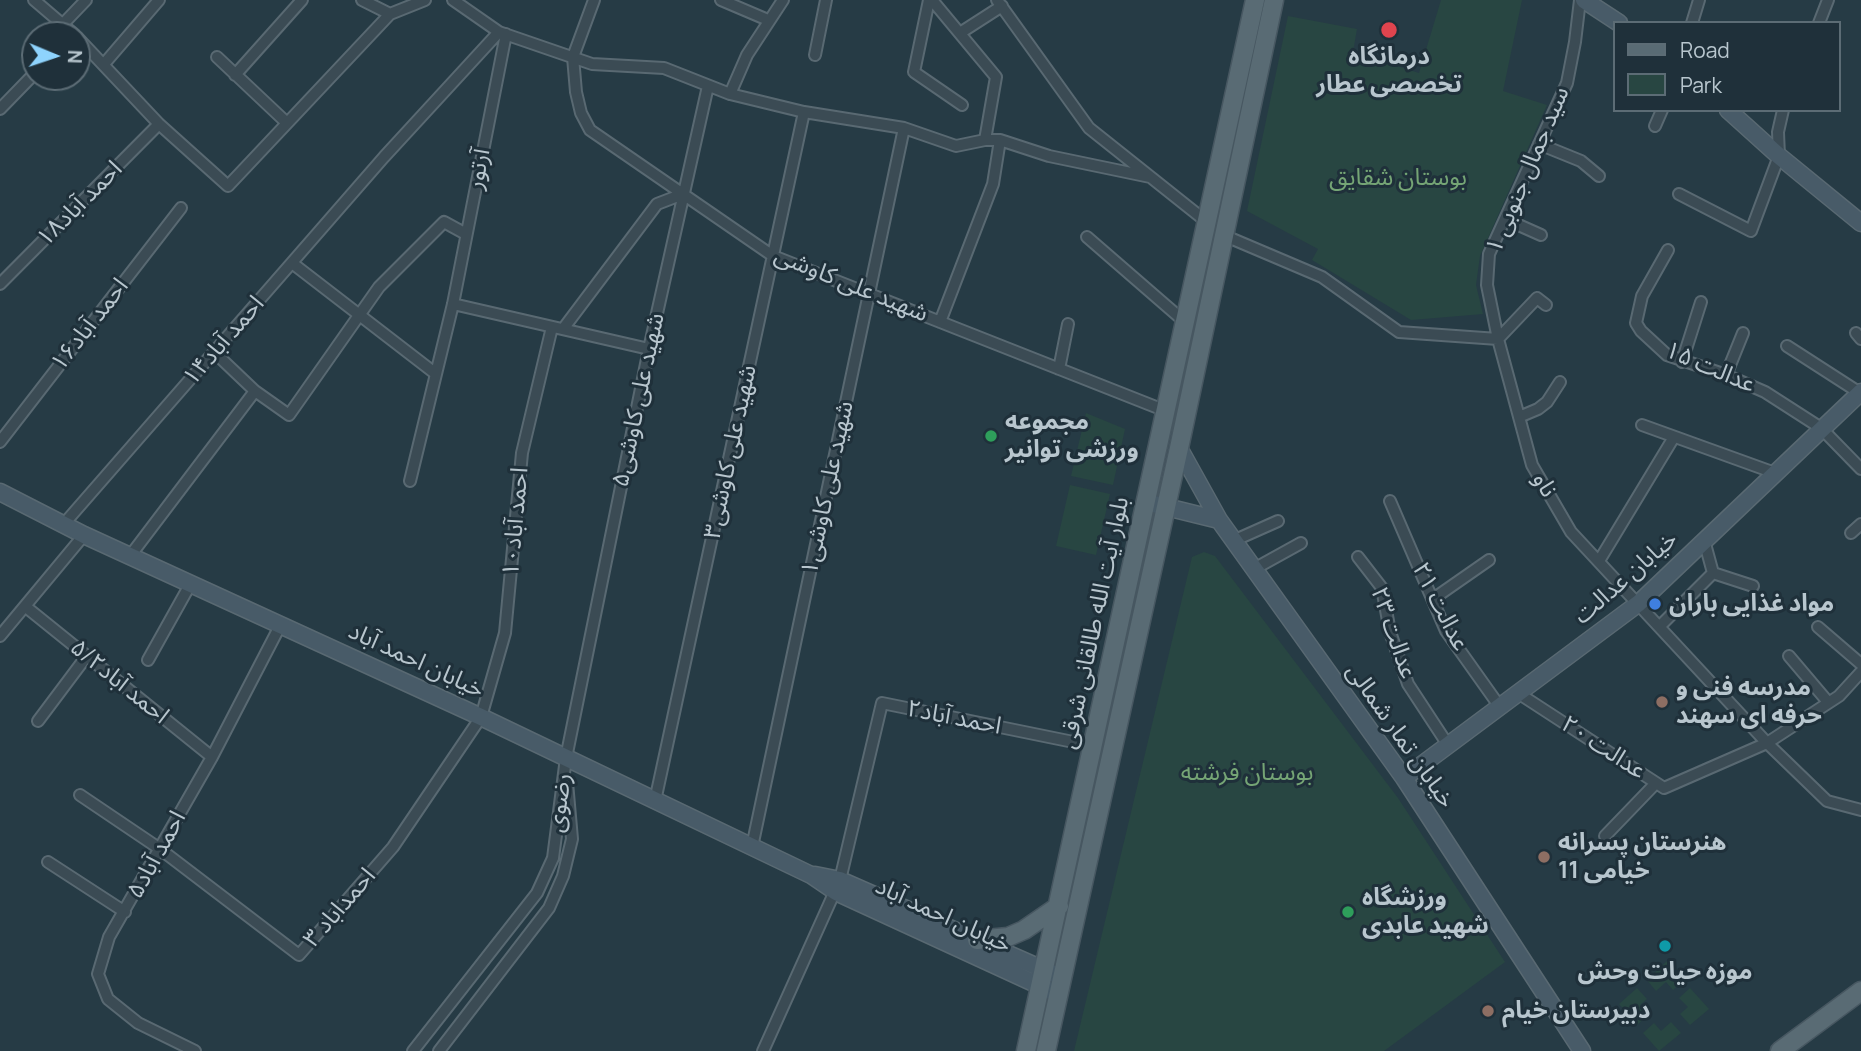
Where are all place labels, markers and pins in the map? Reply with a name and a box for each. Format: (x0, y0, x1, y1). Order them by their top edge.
marker: درمانگاه تخصصی عطار (1379, 20, 1399, 40)
place label: درمانگاه تخصصی عطار (1316, 43, 1462, 99)
place label: مجموعه ورزشی توانیر (1005, 408, 1139, 464)
marker: مجموعه ورزشی توانیر (983, 428, 999, 444)
place label: مواد غذایی باران (1669, 590, 1834, 618)
marker: مواد غذایی باران (1647, 596, 1663, 612)
place label: مدرسه فنی و حرفه ای سهند (1676, 674, 1822, 730)
marker: مدرسه فنی و حرفه ای سهند (1654, 694, 1670, 710)
place label: هنرستان پسرانه خیامی 11 (1558, 829, 1726, 885)
marker: هنرستان پسرانه خیامی 11 (1536, 849, 1552, 865)
place label: ورزشگاه شهید عابدی (1362, 884, 1489, 940)
marker: ورزشگاه شهید عابدی (1340, 904, 1356, 920)
marker: موزه حیات وحش (1657, 938, 1673, 954)
place label: موزه حیات وحش (1577, 958, 1753, 986)
place label: دبیرستان خیام (1502, 997, 1650, 1025)
marker: دبیرستان خیام (1480, 1003, 1496, 1019)

